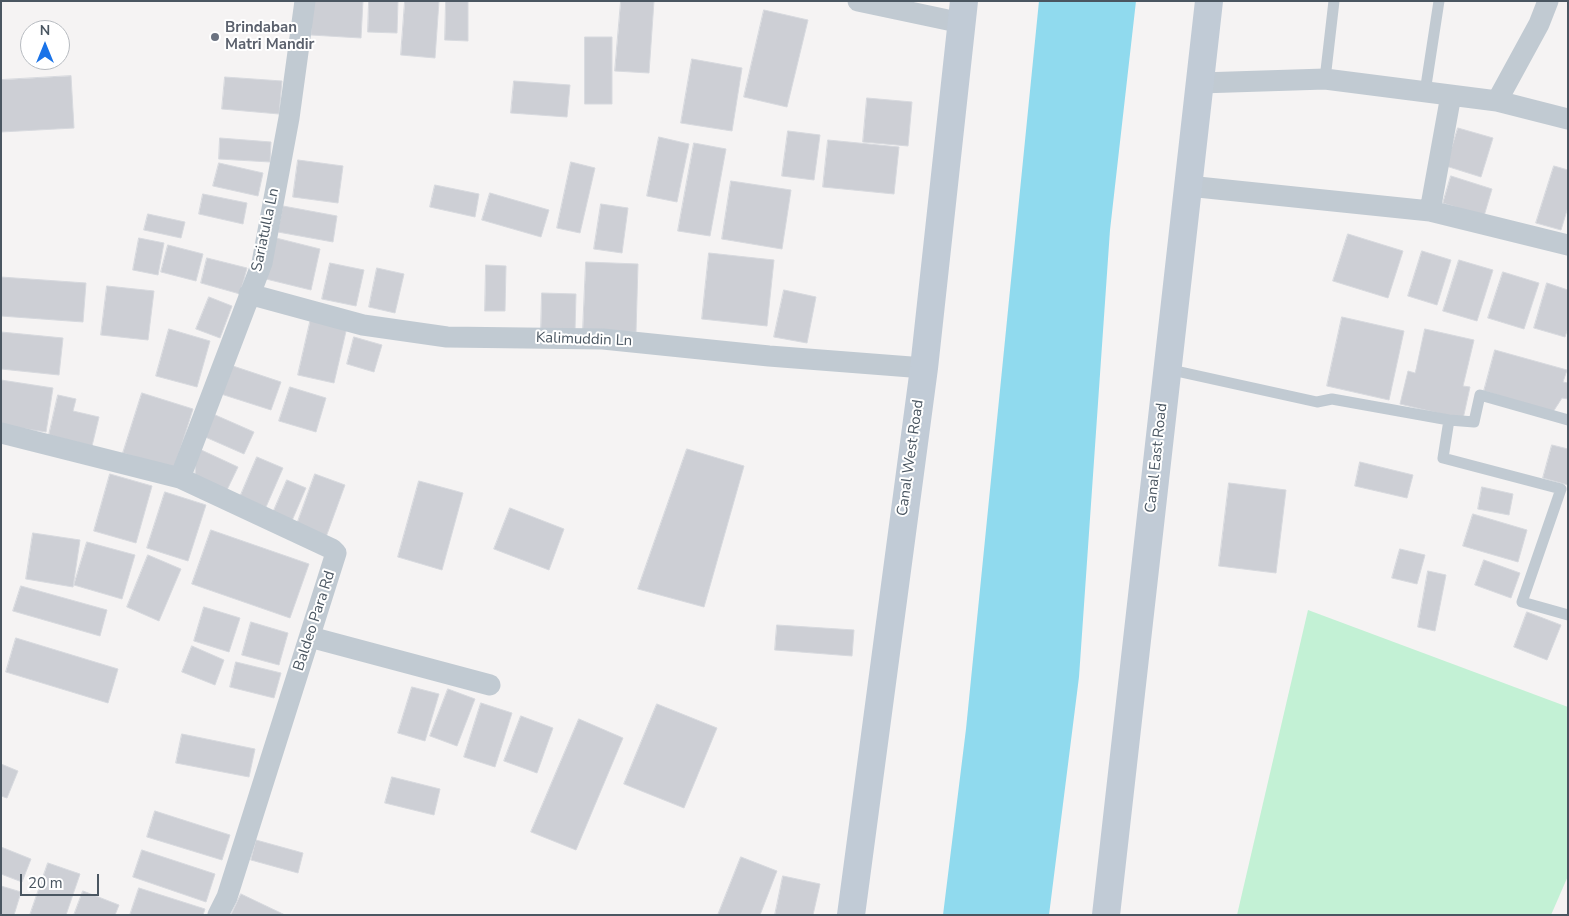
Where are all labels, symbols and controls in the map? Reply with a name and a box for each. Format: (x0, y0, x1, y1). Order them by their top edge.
place label: Brindaban Matri Mandir (225, 19, 314, 54)
north arrow (20, 20, 70, 70)
text: N (40, 21, 50, 40)
marker: Brindaban Matri Mandir (209, 31, 221, 43)
street label: Sariatulla Ln (248, 187, 284, 273)
street label: Kalimuddin Ln (535, 329, 633, 351)
street label: Canal West Road (894, 399, 928, 517)
street label: Canal East Road (1142, 402, 1172, 514)
street label: Baldeo Para Rd (290, 569, 340, 673)
scale bar (22, 864, 101, 896)
text: 20 m (28, 873, 63, 893)

